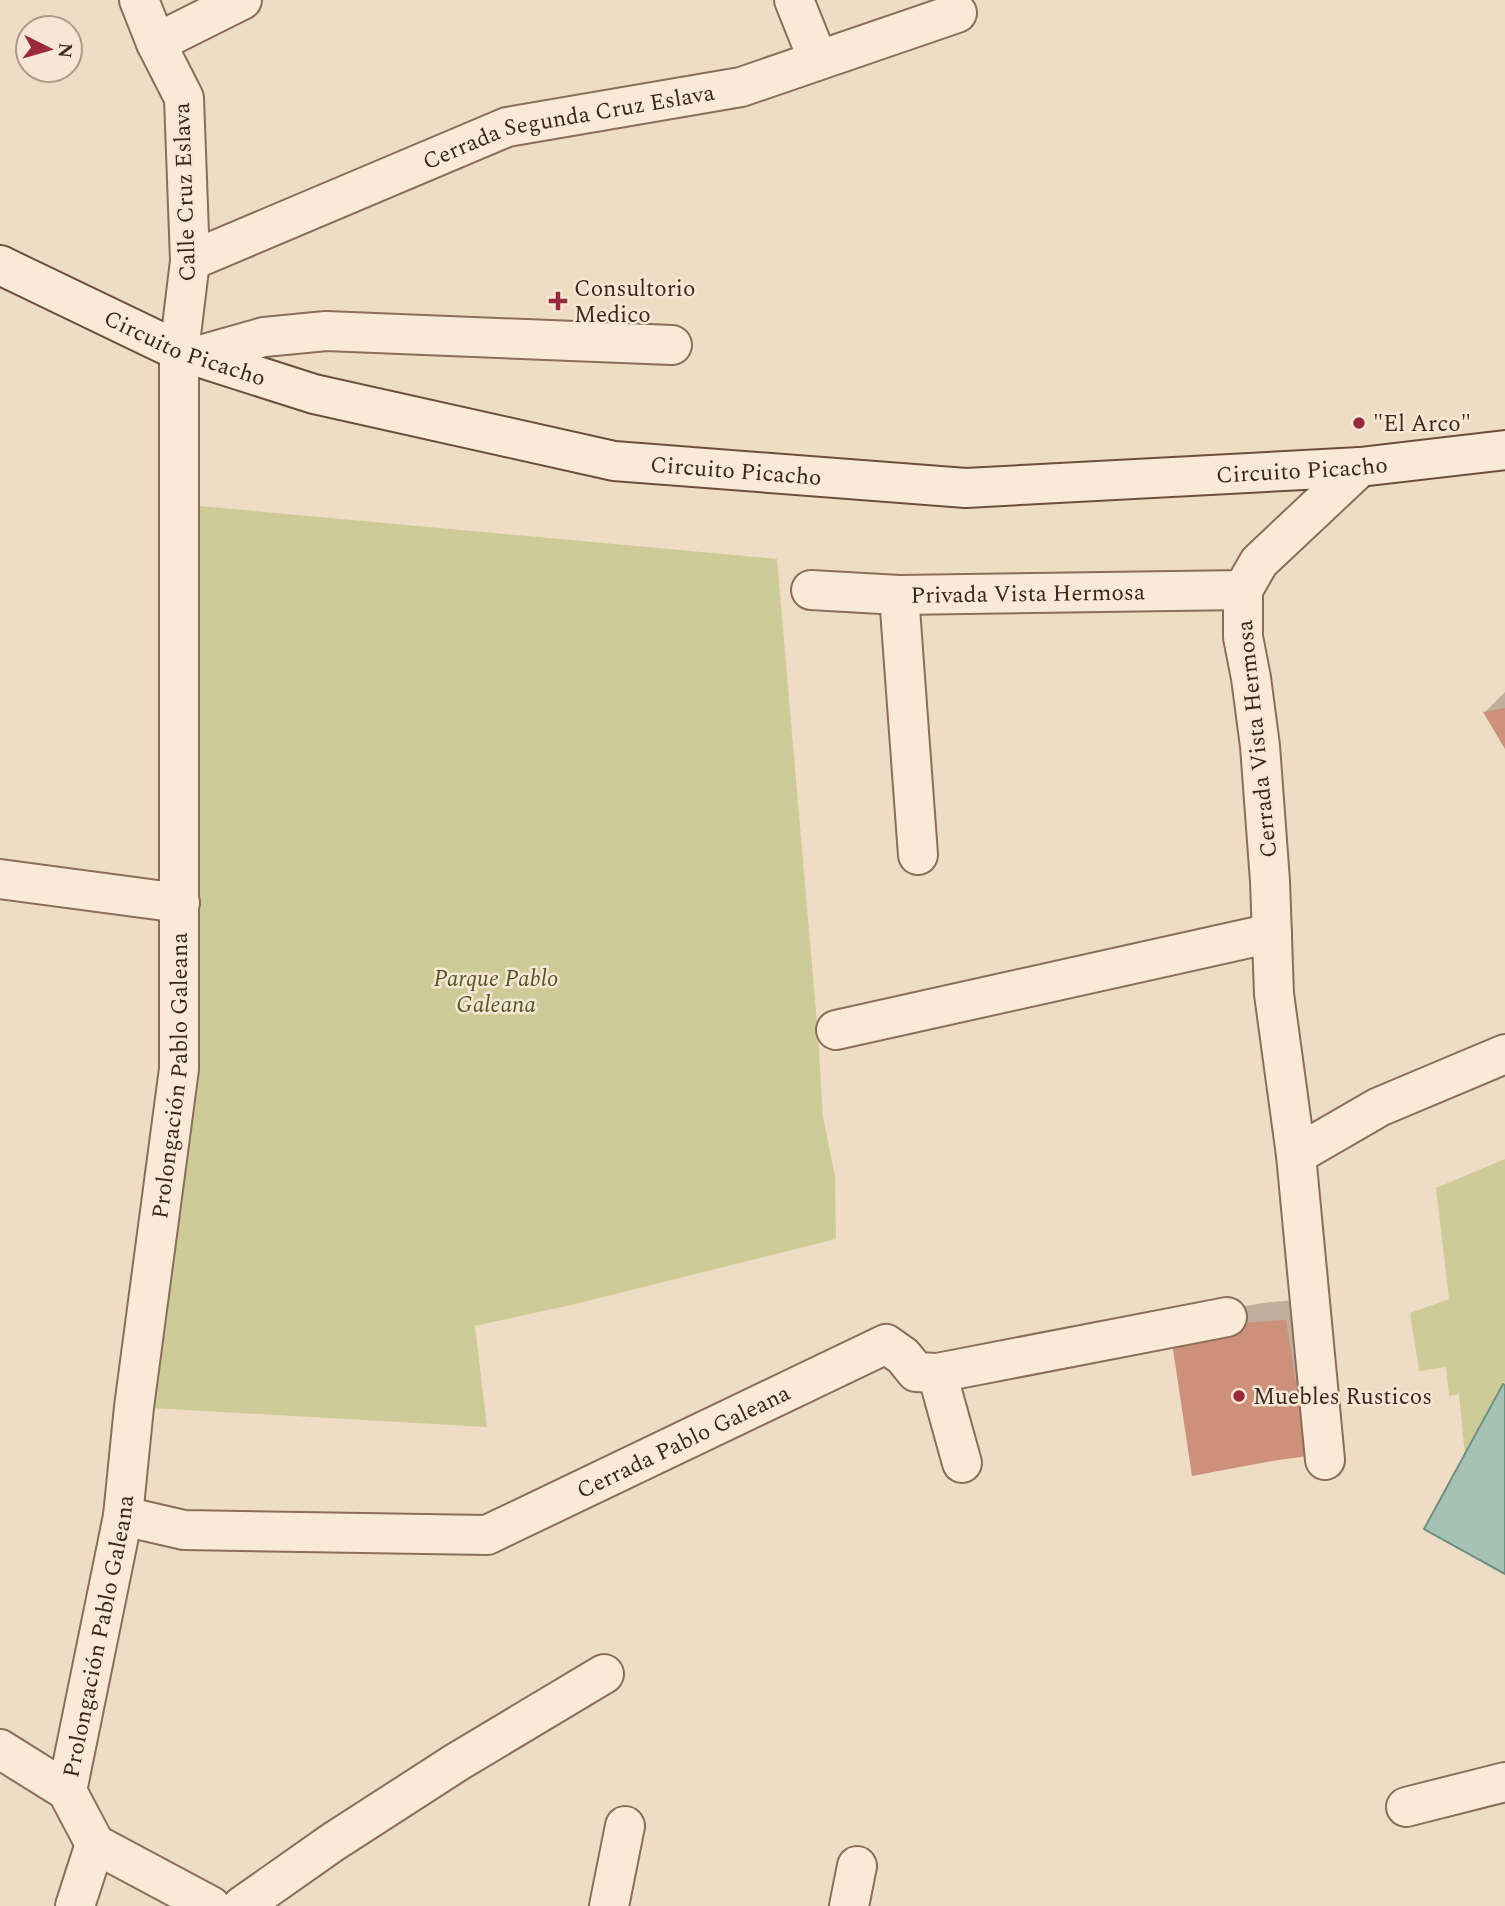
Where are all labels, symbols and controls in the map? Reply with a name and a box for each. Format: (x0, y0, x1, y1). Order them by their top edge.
north arrow (14, 14, 84, 84)
text: N (49, 41, 80, 59)
street label: Cerrada Segunda Cruz Eslava (417, 76, 717, 180)
street label: Calle Cruz Eslava (165, 102, 206, 282)
place label: Consultorio Medico (574, 272, 695, 333)
marker: Consultorio Medico (548, 291, 568, 311)
street label: Circuito Picacho (97, 301, 270, 396)
place label: "El Arco" (1373, 407, 1471, 442)
marker: "El Arco" (1351, 415, 1367, 431)
street label: Circuito Picacho (649, 448, 823, 496)
street label: Circuito Picacho (1215, 448, 1390, 494)
street label: Privada Vista Hermosa (910, 575, 1145, 614)
street label: Cerrada Vista Hermosa (1228, 618, 1287, 859)
street label: Prolongación Pablo Galeana (143, 932, 199, 1221)
park label: Parque Pablo Galeana (433, 962, 559, 1023)
street label: Cerrada Pablo Galeana (571, 1376, 796, 1509)
place label: Muebles Rusticos (1253, 1380, 1432, 1415)
marker: Muebles Rusticos (1231, 1388, 1247, 1404)
street label: Prolongación Pablo Galeana (54, 1493, 144, 1781)

